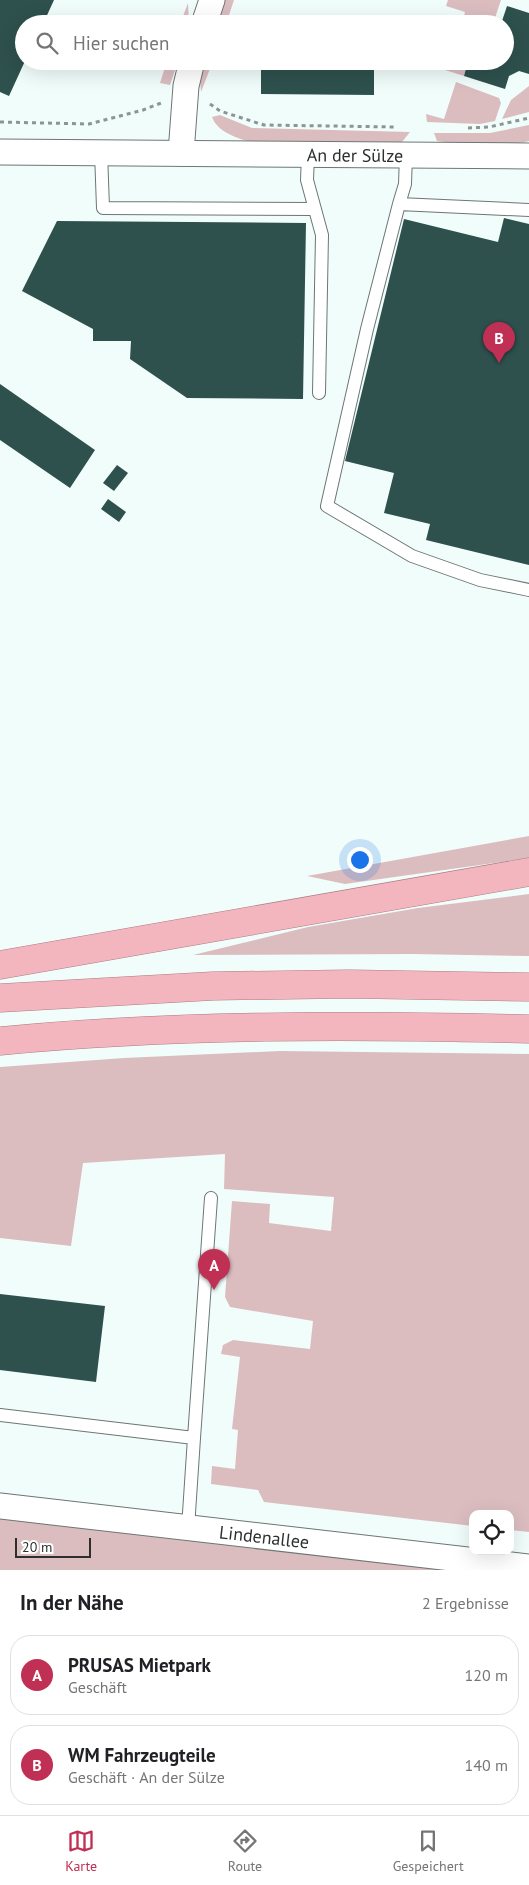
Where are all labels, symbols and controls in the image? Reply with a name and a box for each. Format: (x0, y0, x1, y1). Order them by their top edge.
search box (15, 15, 514, 70)
icon: search (33, 29, 61, 57)
text: Hier suchen (73, 31, 169, 55)
street label: An der Sülze (307, 143, 403, 167)
pin: B (483, 322, 515, 363)
your location (347, 847, 373, 873)
pin: A (198, 1249, 230, 1290)
map controls (469, 1510, 514, 1555)
button: locate (469, 1510, 514, 1555)
street label: Lindenallee (218, 1520, 310, 1553)
scale bar (15, 1535, 91, 1558)
text: 20 m (22, 1538, 52, 1556)
text: In der Nähe (20, 1589, 124, 1616)
text: 2 Ergebnisse (422, 1593, 509, 1613)
text: PRUSAS Mietpark (68, 1653, 211, 1677)
text: A (32, 1665, 42, 1685)
text: 120 m (465, 1665, 508, 1685)
text: Geschäft (68, 1677, 127, 1697)
text: WM Fahrzeugteile (68, 1743, 216, 1767)
text: B (32, 1755, 42, 1775)
text: 140 m (465, 1755, 508, 1775)
text: Geschäft · An der Sülze (68, 1767, 225, 1787)
tab: Karte (65, 1827, 97, 1875)
tab: Route (228, 1827, 262, 1875)
tab: Gespeichert (393, 1827, 464, 1875)

